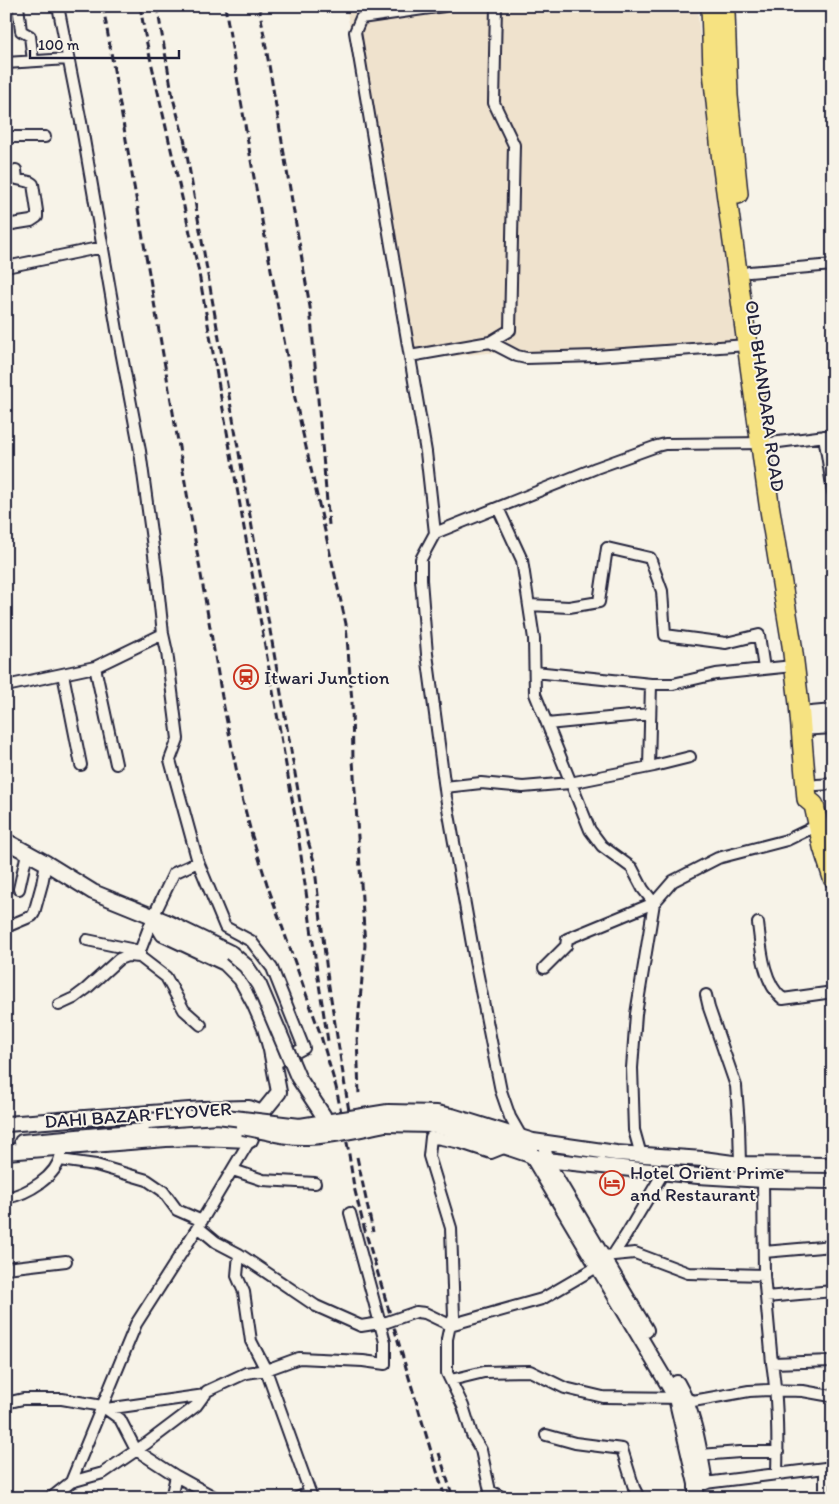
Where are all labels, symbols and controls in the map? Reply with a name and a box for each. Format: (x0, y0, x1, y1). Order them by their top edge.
scale bar (30, 28, 179, 60)
text: 100 m (38, 36, 80, 54)
street label: OLD BHANDARA ROAD (740, 299, 790, 493)
station icon: Itwari Junction (233, 664, 259, 690)
place label: Itwari Junction (264, 666, 390, 689)
street label: DAHI BAZAR FLYOVER (44, 1097, 232, 1133)
place label: Hotel Orient Prime and Restaurant (630, 1161, 784, 1206)
hotel icon: Hotel Orient Prime and Restaurant (599, 1170, 625, 1196)

